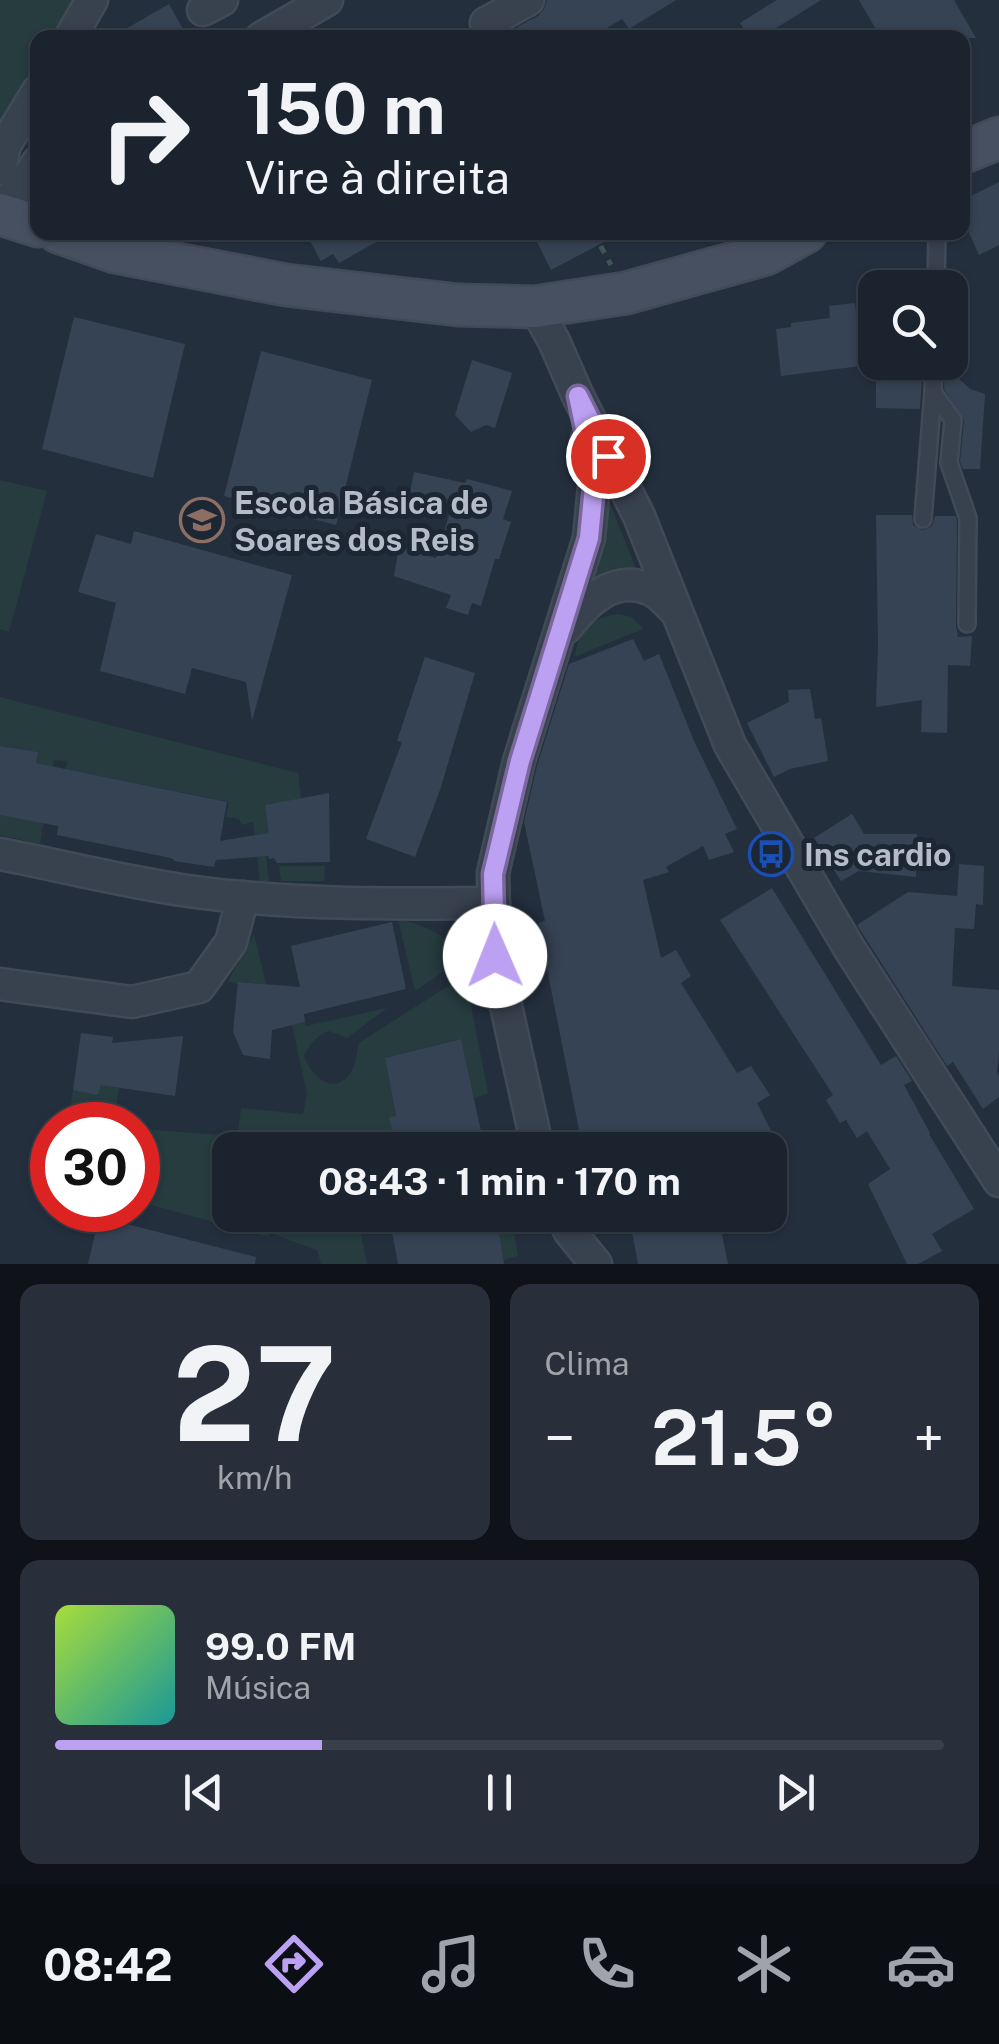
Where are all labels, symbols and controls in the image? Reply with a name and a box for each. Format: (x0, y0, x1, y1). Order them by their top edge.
text: 150 m (245, 67, 446, 150)
icon: right (80, 70, 210, 200)
text: Vire à direita (245, 151, 510, 204)
map controls (858, 270, 968, 380)
button: search (858, 270, 968, 380)
pin (566, 414, 651, 499)
icon: arrive (581, 429, 636, 484)
place label: Escola Básica de Soares dos Reis (234, 484, 488, 558)
school or university icon: Escola Básica de Soares dos Reis (179, 497, 225, 543)
bus stop icon: Ins cardio (748, 831, 794, 877)
place label: Ins cardio (804, 836, 952, 873)
position arrow (443, 904, 547, 1008)
speed limit sign: 30 (30, 1102, 160, 1232)
text: 08:43 · 1 min · 170 m (318, 1159, 681, 1204)
text: 27 (173, 1318, 337, 1470)
text: Clima (545, 1345, 630, 1382)
text: 21.5° (651, 1394, 837, 1482)
text: − (545, 1406, 575, 1470)
text: + (914, 1406, 944, 1470)
text: km/h (217, 1459, 292, 1496)
text: 99.0 FM (205, 1624, 356, 1669)
text: Música (205, 1669, 311, 1706)
icon: previous (176, 1765, 231, 1820)
icon: pause (472, 1765, 527, 1820)
icon: next (768, 1765, 823, 1820)
icon: directions (259, 1929, 329, 1999)
icon: music (416, 1929, 486, 1999)
icon: phone (572, 1929, 642, 1999)
icon: climate (729, 1929, 799, 1999)
icon: car (886, 1929, 956, 1999)
text: 08:42 (43, 1938, 172, 1991)

